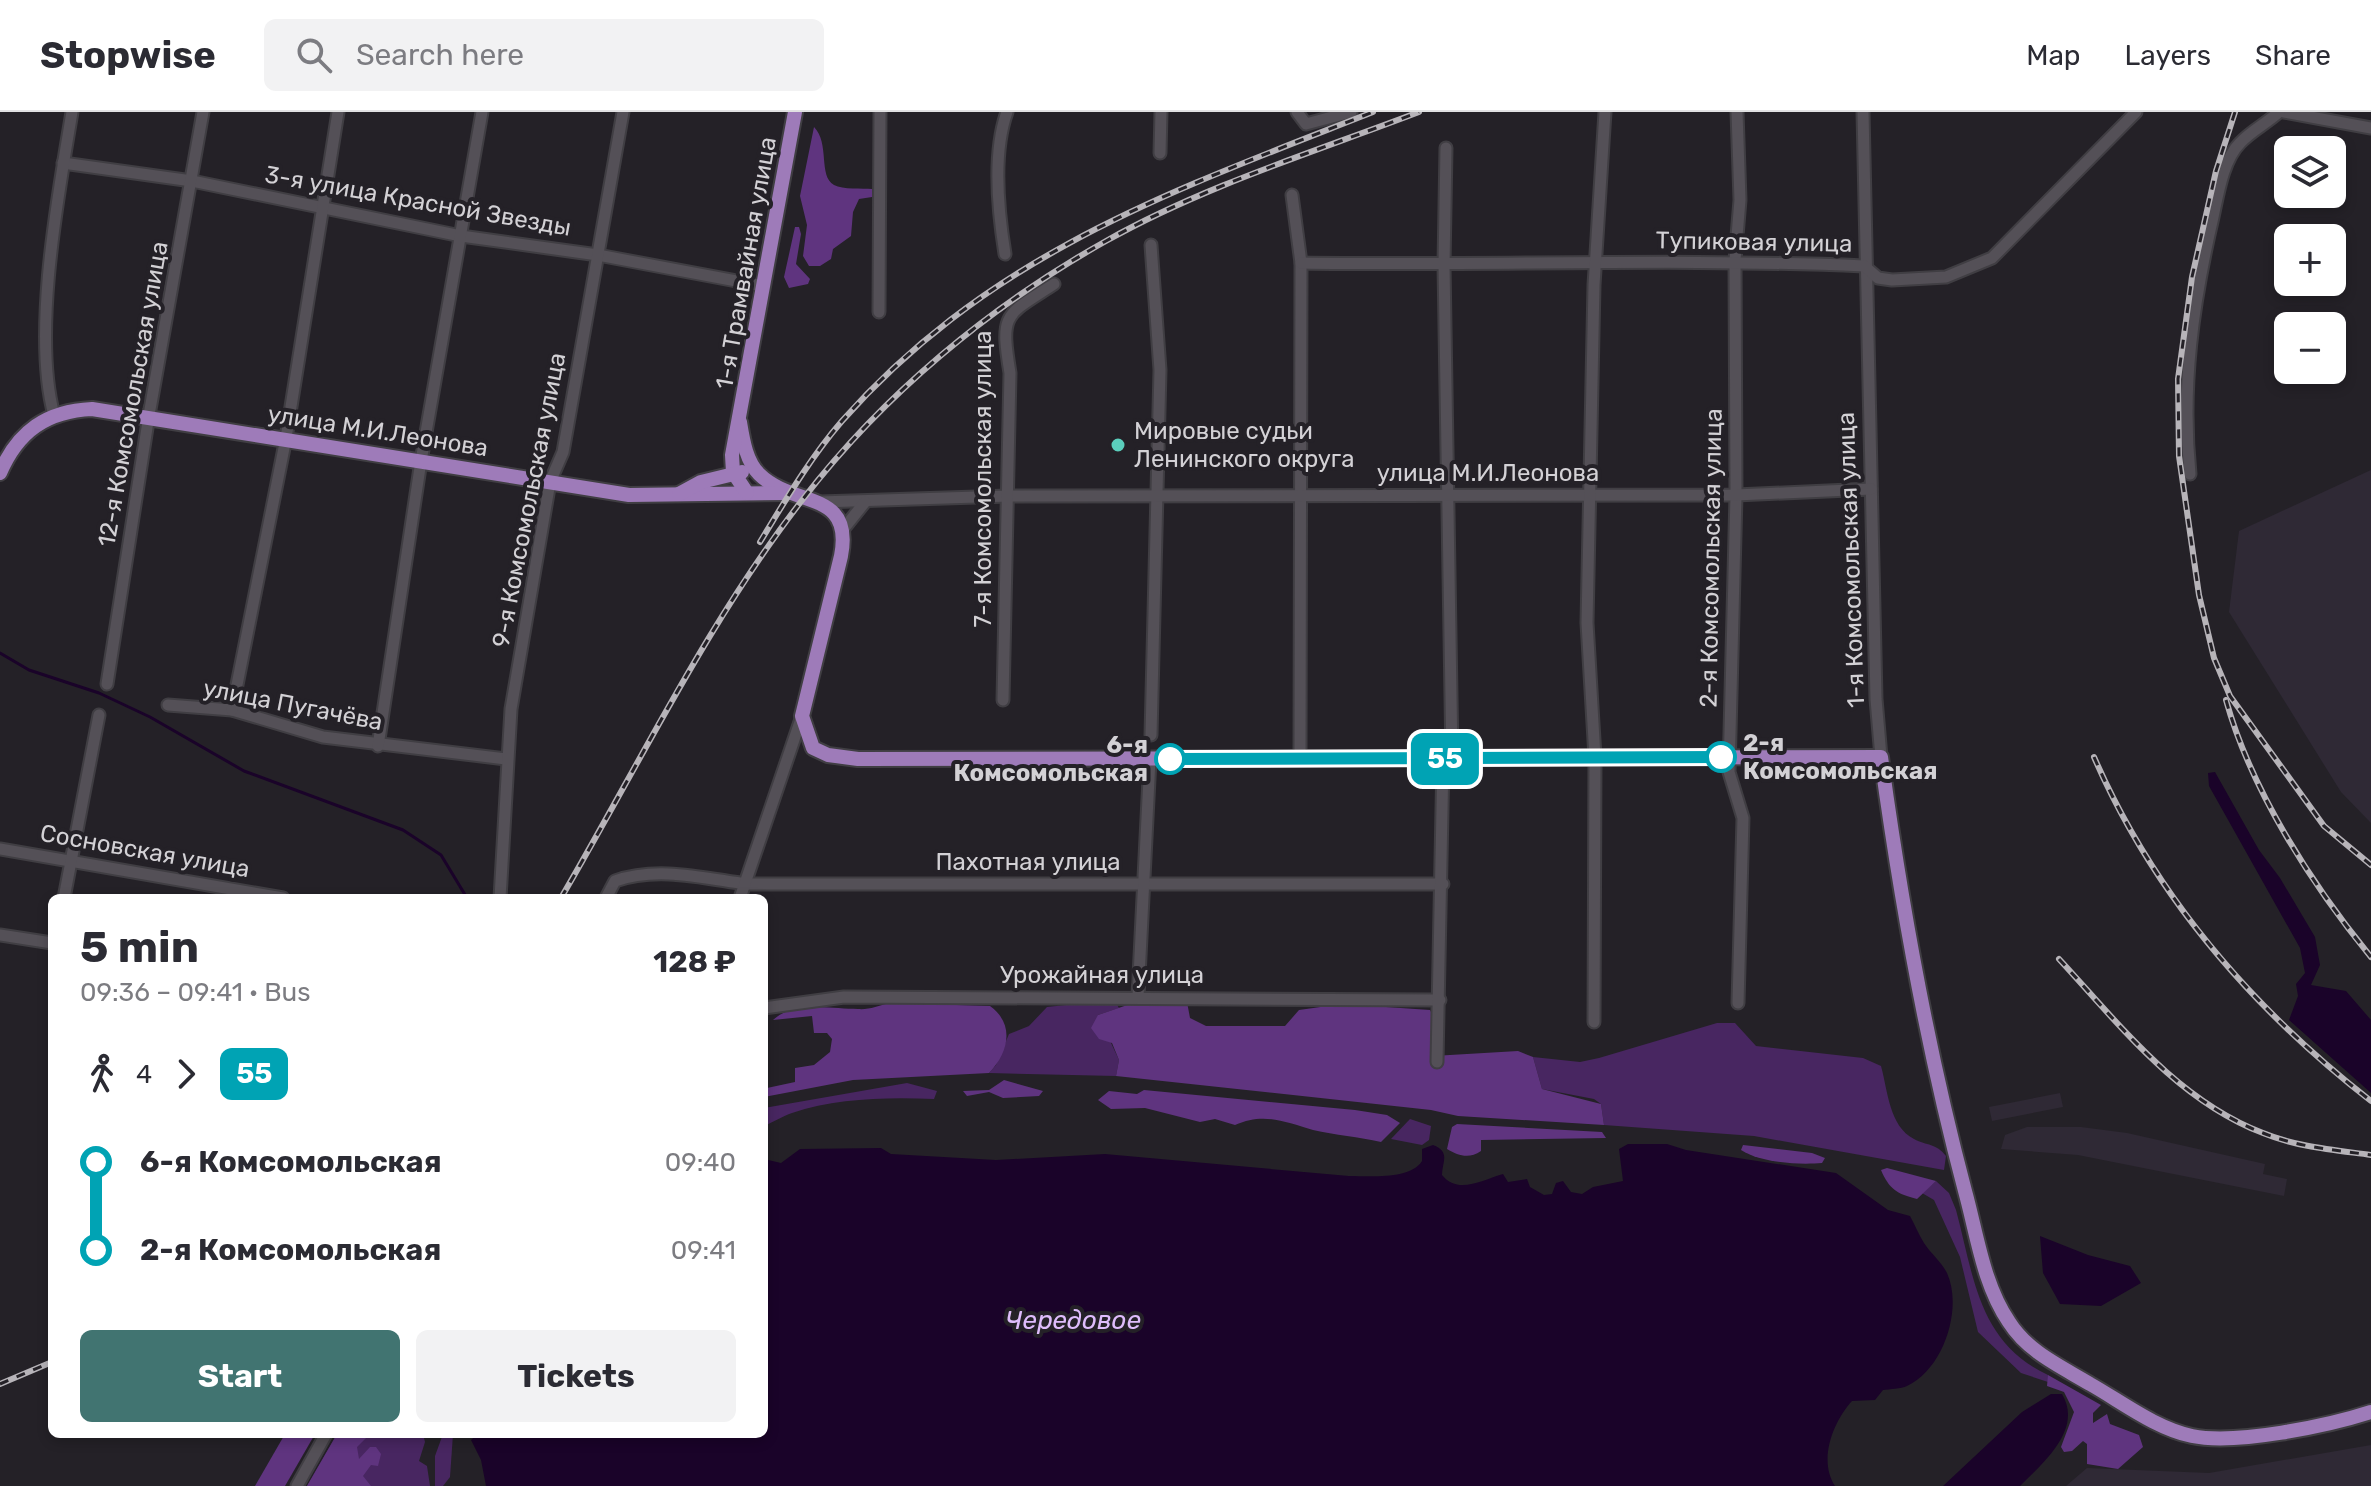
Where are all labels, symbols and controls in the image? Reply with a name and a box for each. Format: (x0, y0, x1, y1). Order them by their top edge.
search box (264, 19, 824, 91)
text: Stopwise (40, 32, 216, 78)
icon: search (292, 33, 336, 77)
text: Search here (356, 37, 524, 73)
text: Map (2026, 39, 2081, 72)
text: Layers (2125, 39, 2211, 72)
text: Share (2255, 39, 2331, 72)
street label: 1-я Трамвайная улица (710, 135, 782, 391)
map controls (2274, 136, 2346, 384)
button: layers (2274, 136, 2346, 208)
street label: 3-я улица Красной Звезды (263, 160, 573, 242)
button: + (2274, 224, 2346, 296)
street label: Тупиковая улица (1655, 226, 1853, 258)
street label: 12-я Комсомольская улица (92, 239, 174, 549)
button: − (2274, 312, 2346, 384)
street label: 7-я Комсомольская улица (969, 330, 997, 628)
street label: 9-я Комсомольская улица (487, 350, 571, 650)
street label: улица М.И.Леонова (266, 400, 490, 462)
street label: 2-я Комсомольская улица (1694, 408, 1728, 708)
street label: 1-я Комсомольская улица (1832, 412, 1870, 708)
place label: Мировые судьи Ленинского округа (1134, 417, 1354, 473)
marker: Мировые судьи Ленинского округа (1109, 436, 1127, 454)
street label: улица М.И.Леонова (1377, 459, 1599, 487)
street label: улица Пугачёва (201, 674, 385, 736)
place label: 2-я Комсомольская (1743, 729, 1938, 785)
place label: 6-я Комсомольская (953, 731, 1148, 787)
line badge: 55 (1409, 733, 1481, 785)
text: 55 (1427, 742, 1463, 775)
marker: 2-я Комсомольская (1706, 742, 1736, 772)
marker: 6-я Комсомольская (1155, 744, 1185, 774)
street label: Сосновская улица (38, 819, 252, 883)
street label: Пахотная улица (935, 848, 1121, 876)
text: 5 min (80, 921, 199, 973)
text: 128 ₽ (653, 944, 736, 980)
street label: Урожайная улица (1000, 961, 1204, 989)
text: 09:36 – 09:41 · Bus (80, 977, 311, 1008)
icon: walk (80, 1052, 124, 1096)
icon: forward (164, 1052, 208, 1096)
text: 55 (236, 1057, 272, 1090)
text: 4 (136, 1059, 152, 1090)
text: 6-я Комсомольская (140, 1144, 442, 1180)
text: 09:40 (665, 1147, 736, 1178)
text: 2-я Комсомольская (140, 1232, 441, 1268)
text: 09:41 (671, 1235, 736, 1266)
water label: Чередовое (1005, 1305, 1141, 1336)
button: Start (80, 1330, 400, 1422)
button: Tickets (416, 1330, 736, 1422)

